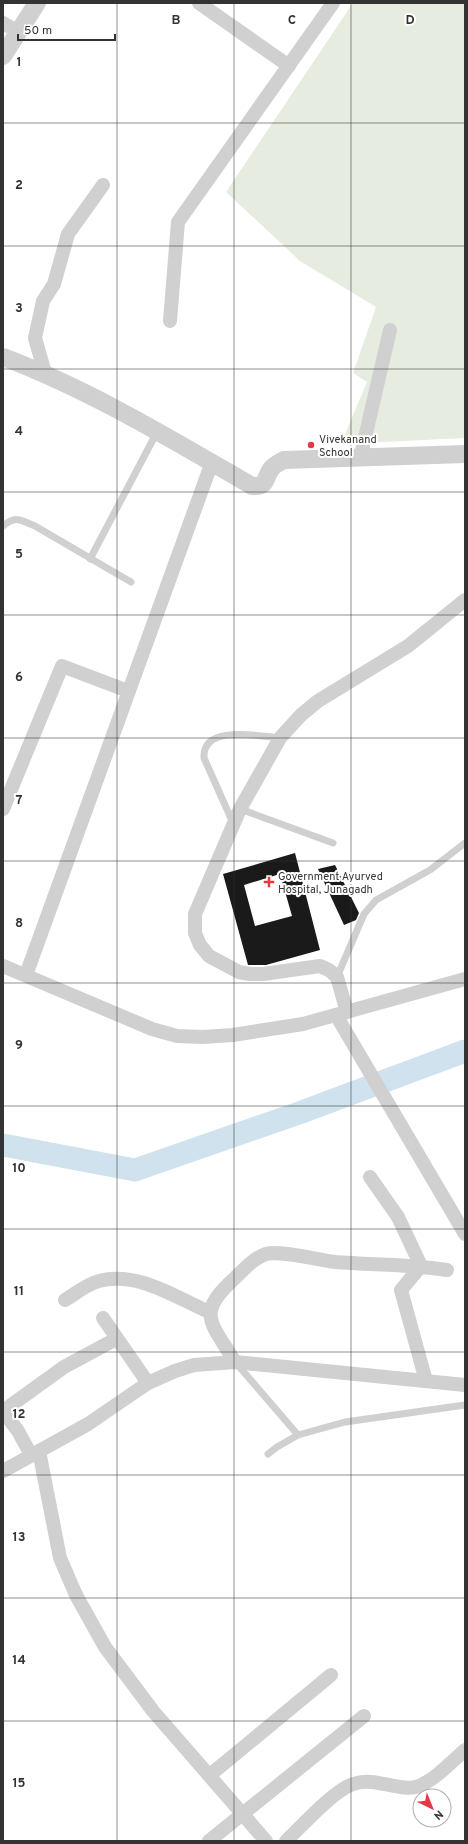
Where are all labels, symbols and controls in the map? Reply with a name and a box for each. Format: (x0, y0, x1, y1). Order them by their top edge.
text: B (172, 13, 181, 29)
text: C (288, 13, 296, 29)
text: D (405, 13, 415, 29)
scale bar (18, 16, 115, 42)
text: 50 m (24, 23, 52, 39)
text: 1 (16, 55, 22, 71)
text: 2 (15, 178, 23, 194)
text: 3 (15, 301, 23, 317)
text: 4 (15, 424, 23, 440)
place label: Vivekanand School (319, 433, 377, 460)
marker: Vivekanand School (306, 440, 316, 450)
text: 5 (15, 547, 23, 563)
text: 6 (15, 670, 23, 686)
text: 7 (16, 793, 23, 809)
place label: Government Ayurved Hospital, Junagadh (278, 870, 383, 897)
marker: Government Ayurved Hospital, Junagadh (263, 876, 275, 888)
text: 8 (15, 916, 23, 932)
text: 9 (15, 1038, 23, 1054)
text: 10 (12, 1161, 26, 1177)
text: 11 (14, 1284, 24, 1300)
text: 12 (12, 1407, 26, 1423)
text: 13 (13, 1530, 26, 1546)
text: 14 (12, 1653, 26, 1669)
text: 15 (12, 1776, 26, 1792)
north arrow (412, 1788, 452, 1828)
text: N (430, 1807, 446, 1822)

